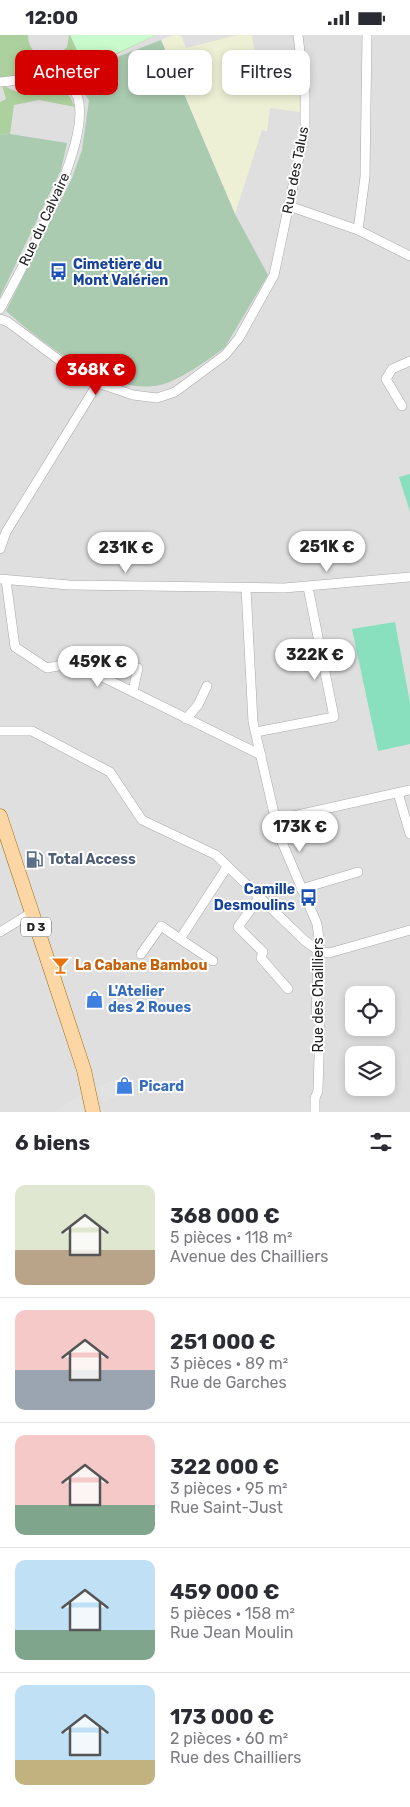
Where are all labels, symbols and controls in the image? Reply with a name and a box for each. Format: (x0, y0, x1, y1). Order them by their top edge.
text: 12:00 (25, 6, 78, 29)
chip: Acheter (15, 50, 118, 95)
chip: Louer (128, 50, 212, 95)
chip: Filtres (222, 50, 310, 95)
street label: Rue des Talus (279, 125, 312, 215)
street label: Rue du Calvaire (15, 170, 74, 269)
place label: Cimetière du Mont Valérien (73, 256, 168, 289)
bus stop icon: Cimetière du Mont Valérien (49, 262, 69, 282)
pin: 368K € (55, 353, 137, 396)
text: 368K € (67, 360, 125, 379)
pin: 231K € (85, 531, 167, 574)
pin: 251K € (286, 531, 368, 573)
text: 251K € (299, 537, 355, 556)
text: 231K € (98, 538, 154, 557)
pin: 322K € (274, 639, 356, 681)
pin: 459K € (57, 645, 139, 688)
text: 322K € (286, 645, 344, 664)
text: 459K € (69, 652, 127, 671)
pin: 173K € (259, 811, 341, 853)
text: 173K € (273, 817, 327, 836)
fuel station icon: Total Access (24, 849, 44, 869)
place label: Total Access (48, 851, 136, 868)
place label: Camille Desmoulins (214, 881, 295, 914)
bus stop icon: Camille Desmoulins (299, 887, 319, 907)
road number: D 3 (21, 917, 51, 937)
street label: Rue des Chailliers (310, 937, 327, 1053)
bar icon: La Cabane Bambou (51, 955, 71, 975)
place label: La Cabane Bambou (75, 957, 207, 974)
place label: L'Atelier des 2 Roues (108, 983, 191, 1016)
map controls (345, 986, 395, 1096)
button: locate (345, 986, 395, 1036)
shop icon: L'Atelier des 2 Roues (84, 989, 104, 1009)
button: layers (345, 1046, 395, 1096)
shop icon: Picard (115, 1076, 135, 1096)
place label: Picard (139, 1078, 184, 1095)
icon: filters (367, 1128, 395, 1156)
text: 6 biens (15, 1130, 90, 1155)
text: 368 000 € (170, 1203, 280, 1228)
icon: home (55, 1205, 115, 1265)
text: 5 pièces · 118 m² (170, 1228, 292, 1247)
text: Avenue des Chailliers (170, 1247, 328, 1266)
text: 251 000 € (170, 1329, 276, 1354)
icon: home (55, 1330, 115, 1390)
text: 3 pièces · 89 m² (170, 1354, 288, 1373)
text: Rue de Garches (170, 1373, 287, 1392)
text: 322 000 € (170, 1454, 279, 1479)
icon: home (55, 1455, 115, 1515)
text: 3 pièces · 95 m² (170, 1479, 288, 1498)
text: Rue Saint-Just (170, 1498, 283, 1517)
text: 459 000 € (170, 1579, 280, 1604)
icon: home (55, 1580, 115, 1640)
text: 5 pièces · 158 m² (170, 1604, 295, 1623)
text: Rue Jean Moulin (170, 1623, 294, 1642)
text: 173 000 € (170, 1704, 275, 1729)
icon: home (55, 1705, 115, 1765)
text: 2 pièces · 60 m² (170, 1729, 288, 1748)
text: Rue des Chailliers (170, 1748, 302, 1767)

